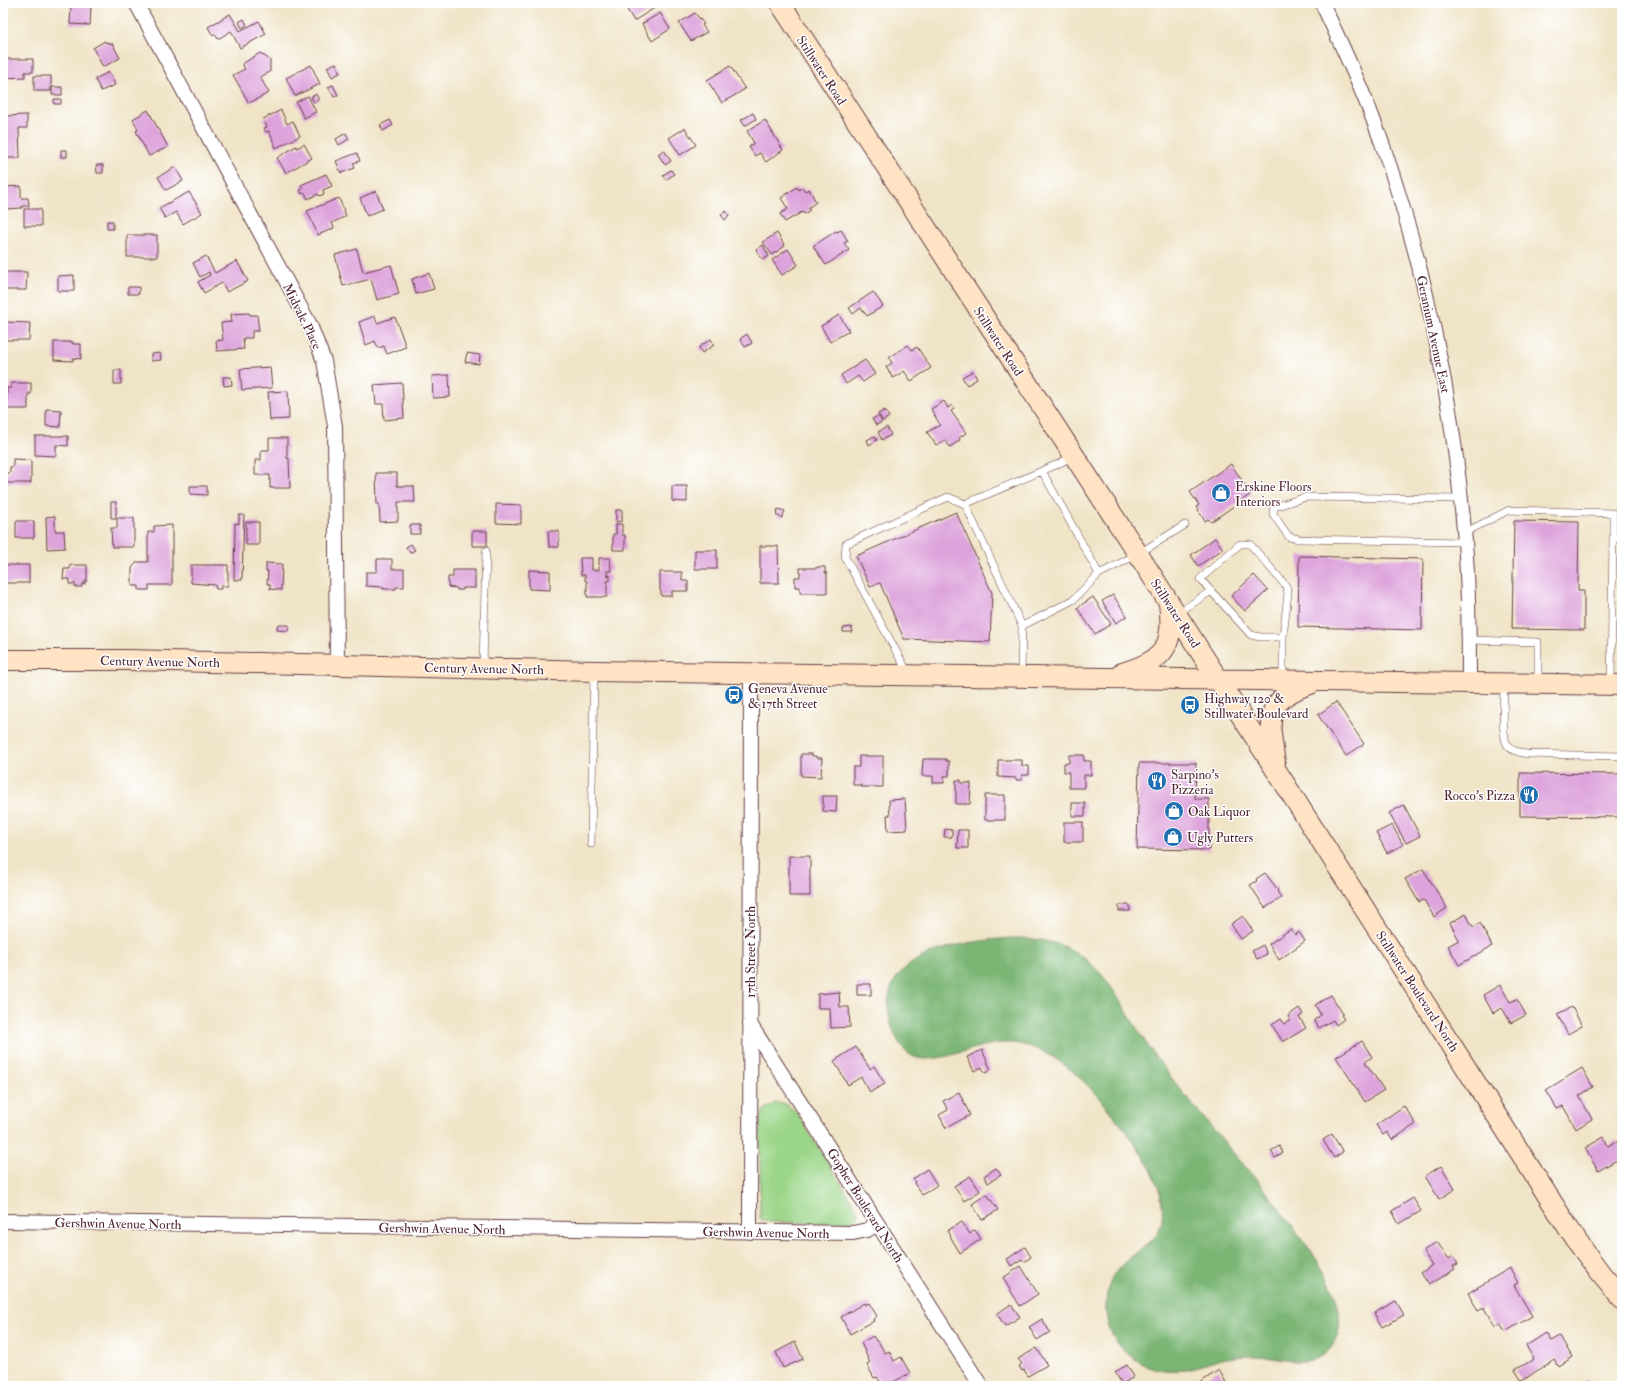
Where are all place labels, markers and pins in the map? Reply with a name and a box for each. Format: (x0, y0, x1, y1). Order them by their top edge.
place label: Erskine Floors Interiors (1235, 479, 1312, 510)
shop icon: Erskine Floors Interiors (1210, 482, 1232, 504)
place label: Geneva Avenue & 17th Street (748, 681, 828, 712)
bus stop icon: Geneva Avenue & 17th Street (723, 684, 745, 706)
place label: Highway 120 & Stillwater Boulevard (1204, 691, 1309, 722)
bus stop icon: Highway 120 & Stillwater Boulevard (1179, 694, 1201, 716)
place label: Sarpino's Pizzeria (1171, 767, 1219, 798)
restaurant icon: Sarpino's Pizzeria (1146, 770, 1168, 792)
restaurant icon: Rocco's Pizza (1518, 784, 1540, 806)
place label: Rocco's Pizza (1444, 788, 1516, 804)
shop icon: Oak Liquor (1163, 800, 1185, 822)
place label: Oak Liquor (1188, 804, 1250, 820)
shop icon: Ugly Putters (1162, 826, 1184, 848)
place label: Ugly Putters (1187, 830, 1254, 847)

